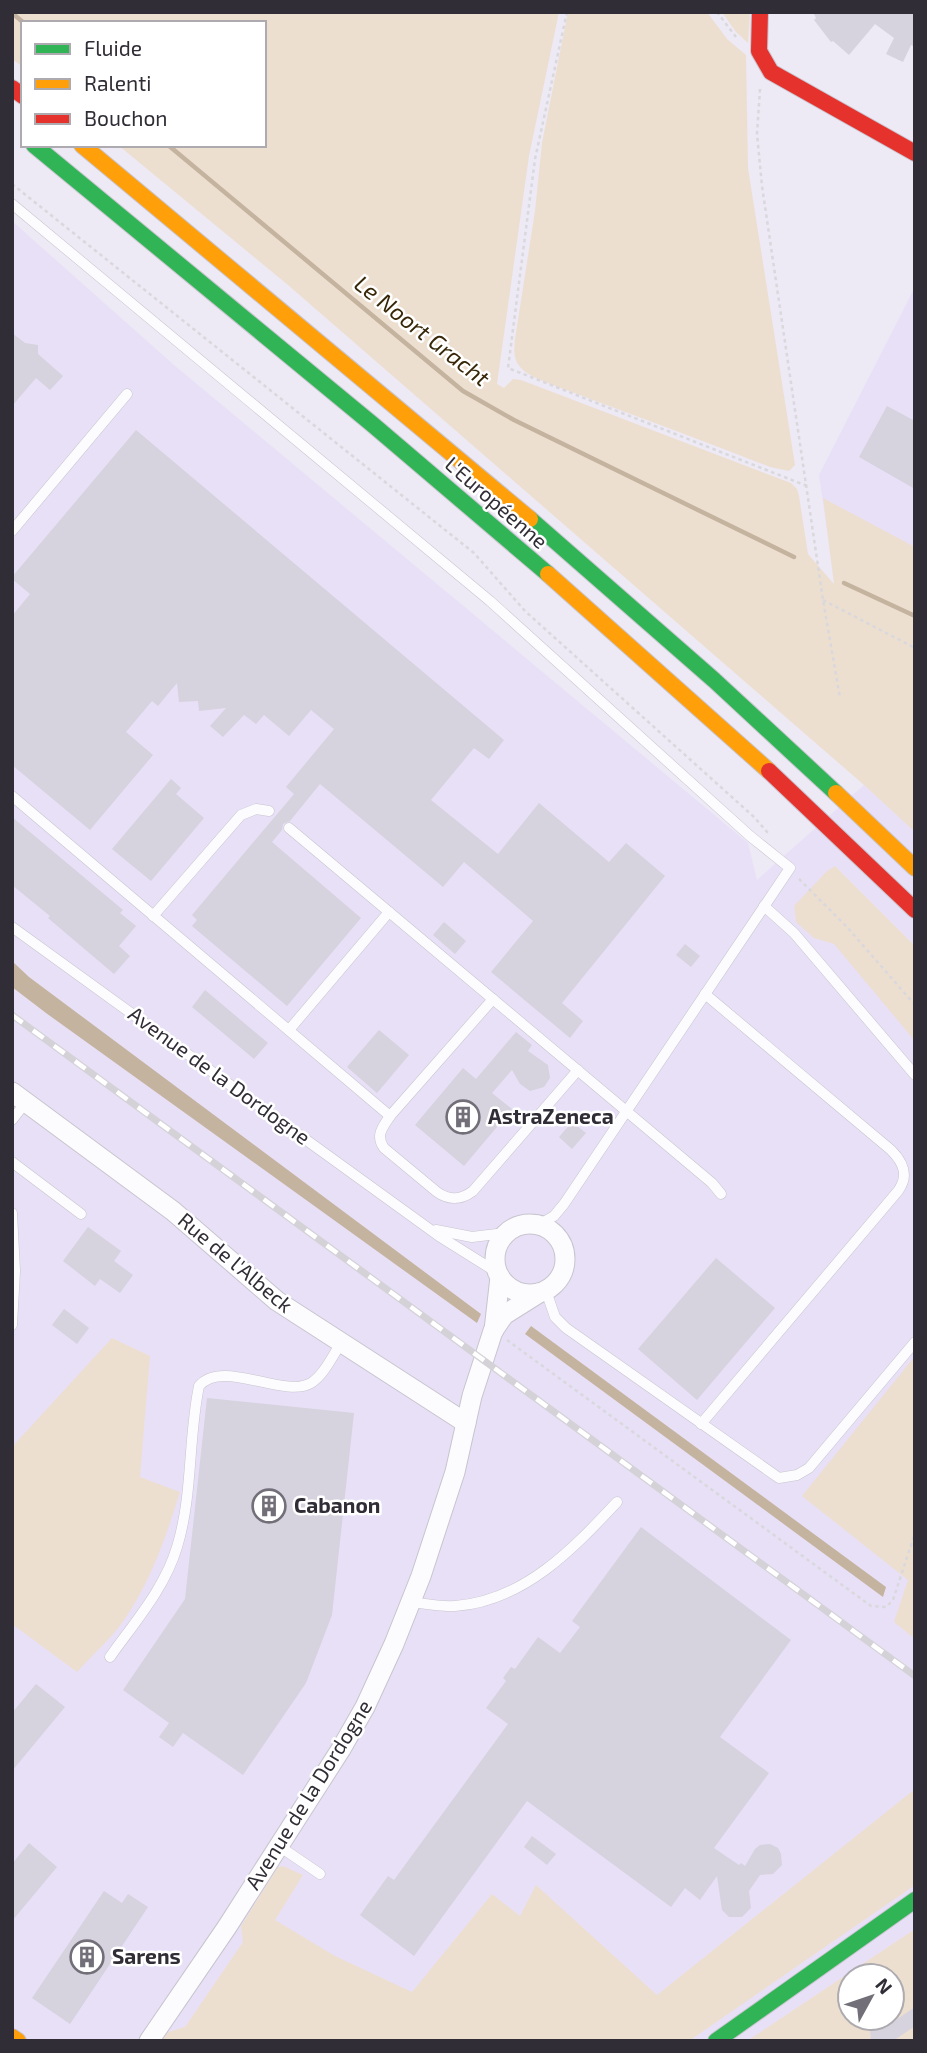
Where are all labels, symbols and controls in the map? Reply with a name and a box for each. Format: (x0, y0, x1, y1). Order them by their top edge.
legend (21, 21, 266, 147)
text: Fluide (84, 35, 142, 60)
text: Ralenti (84, 70, 151, 95)
text: Bouchon (84, 105, 168, 130)
water label: Le Noort Gracht (350, 269, 496, 392)
street label: L'Européenne (441, 451, 553, 553)
street label: Avenue de la Dordogne (124, 1000, 316, 1149)
building icon: AstraZeneca (444, 1098, 482, 1136)
place label: AstraZeneca (488, 1103, 614, 1128)
street label: Rue de l'Albeck (174, 1207, 299, 1317)
building icon: Cabanon (250, 1487, 288, 1525)
place label: Cabanon (294, 1492, 380, 1517)
street label: Avenue de la Dordogne (239, 1695, 376, 1894)
building icon: Sarens (68, 1938, 106, 1976)
place label: Sarens (112, 1943, 181, 1968)
north arrow (836, 1962, 906, 2032)
text: N (871, 1973, 898, 1998)

